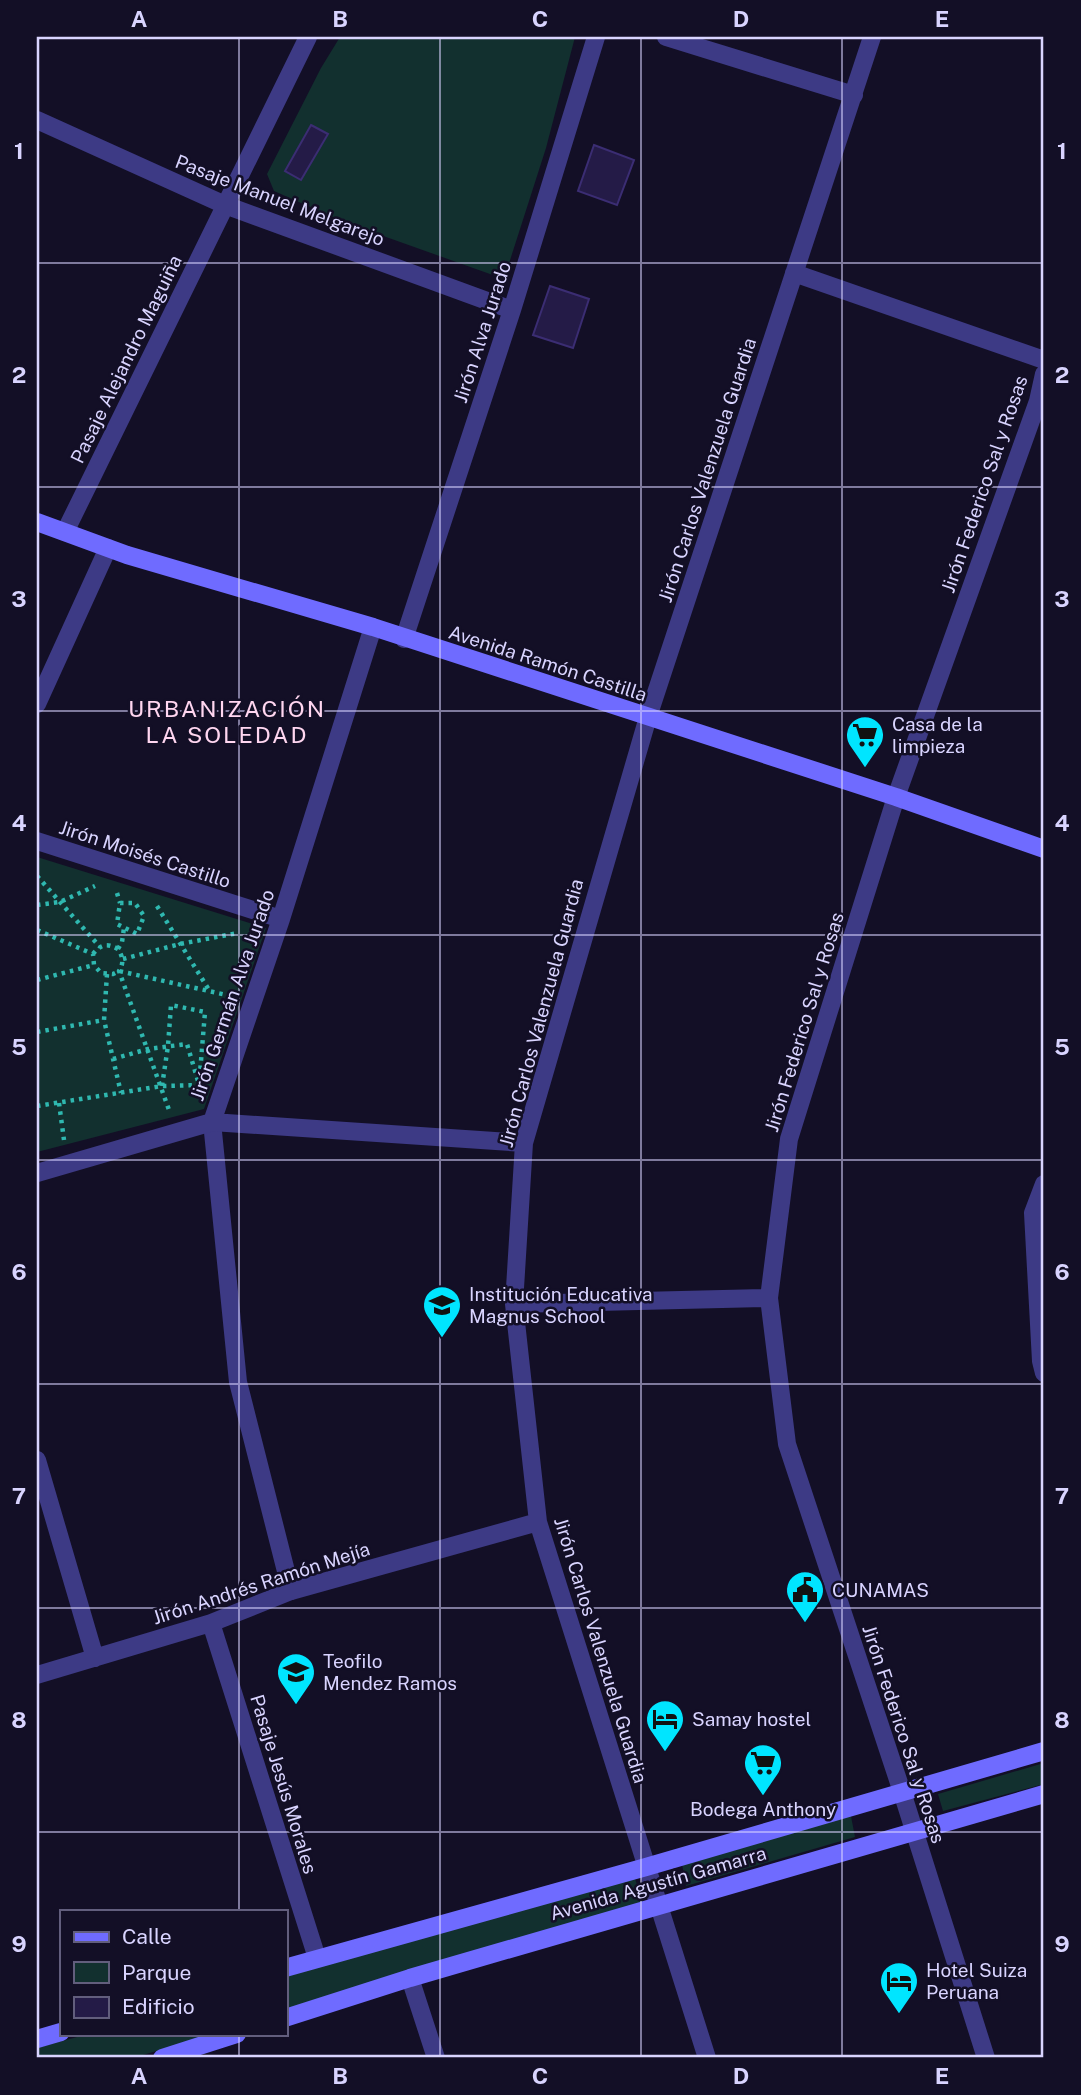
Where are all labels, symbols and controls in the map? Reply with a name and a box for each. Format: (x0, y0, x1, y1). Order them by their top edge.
text: A (131, 5, 148, 32)
text: B (332, 5, 348, 32)
text: C (532, 5, 548, 32)
text: D (733, 5, 749, 32)
text: E (935, 5, 949, 32)
text: 1 (14, 137, 24, 164)
text: 1 (1057, 137, 1067, 164)
street label: Pasaje Manuel Melgarejo (172, 150, 388, 250)
street label: Pasaje Alejandro Maguiña (66, 251, 186, 467)
street label: Jirón Alva Jurado (449, 259, 515, 405)
street label: Jirón Carlos Valenzuela Guardia (654, 335, 760, 605)
text: 2 (12, 361, 26, 388)
text: 2 (1055, 361, 1069, 388)
street label: Jirón Federico Sal y Rosas (936, 372, 1032, 596)
text: 3 (11, 585, 27, 612)
text: 3 (1054, 585, 1070, 612)
street label: Avenida Ramón Castilla (446, 621, 650, 705)
district label: URBANIZACIÓN LA SOLEDAD (128, 695, 326, 748)
place label: Casa de la limpieza (892, 713, 983, 757)
supermarket icon: Casa de la limpieza (844, 714, 886, 769)
text: 4 (11, 809, 27, 836)
text: 4 (1054, 809, 1070, 836)
street label: Jirón Moisés Castillo (57, 816, 233, 892)
street label: Jirón Carlos Valenzuela Guardia (495, 876, 587, 1150)
street label: Jirón Germán Alva Jurado (185, 886, 279, 1104)
street label: Jirón Federico Sal y Rosas (760, 910, 848, 1134)
text: 5 (11, 1033, 27, 1060)
text: 5 (1054, 1033, 1070, 1060)
text: 6 (11, 1258, 27, 1285)
text: 6 (1054, 1258, 1070, 1285)
place label: Institución Educativa Magnus School (469, 1283, 653, 1327)
school or university icon: Institución Educativa Magnus School (421, 1284, 463, 1339)
text: 7 (12, 1482, 26, 1509)
text: 7 (1055, 1482, 1069, 1509)
street label: Jirón Carlos Valenzuela Guardia (550, 1514, 652, 1786)
street label: Jirón Andrés Ramón Mejía (149, 1537, 373, 1629)
public building icon: CUNAMAS (784, 1569, 826, 1624)
place label: CUNAMAS (832, 1579, 929, 1601)
street label: Jirón Federico Sal y Rosas (858, 1622, 950, 1846)
place label: Teofilo Mendez Ramos (323, 1650, 457, 1694)
school or university icon: Teofilo Mendez Ramos (275, 1651, 317, 1706)
street label: Pasaje Jesús Morales (246, 1692, 322, 1876)
hotel icon: Samay hostel (644, 1698, 686, 1753)
text: 8 (11, 1706, 27, 1733)
text: 8 (1054, 1706, 1070, 1733)
place label: Samay hostel (692, 1708, 811, 1730)
supermarket icon: Bodega Anthony (742, 1742, 784, 1797)
place label: Bodega Anthony (690, 1798, 836, 1820)
street label: Avenida Agustín Gamarra (547, 1842, 769, 1924)
legend (60, 1910, 287, 2036)
text: Calle (122, 1924, 172, 1949)
text: 9 (11, 1930, 27, 1957)
text: 9 (1054, 1930, 1070, 1957)
place label: Hotel Suiza Peruana (926, 1959, 1027, 2003)
text: Parque (122, 1960, 191, 1985)
hotel icon: Hotel Suiza Peruana (878, 1960, 920, 2015)
text: Edificio (122, 1994, 195, 2019)
text: A (131, 2062, 148, 2089)
text: B (332, 2062, 348, 2089)
text: C (532, 2062, 548, 2089)
text: D (733, 2062, 749, 2089)
text: E (935, 2062, 949, 2089)

